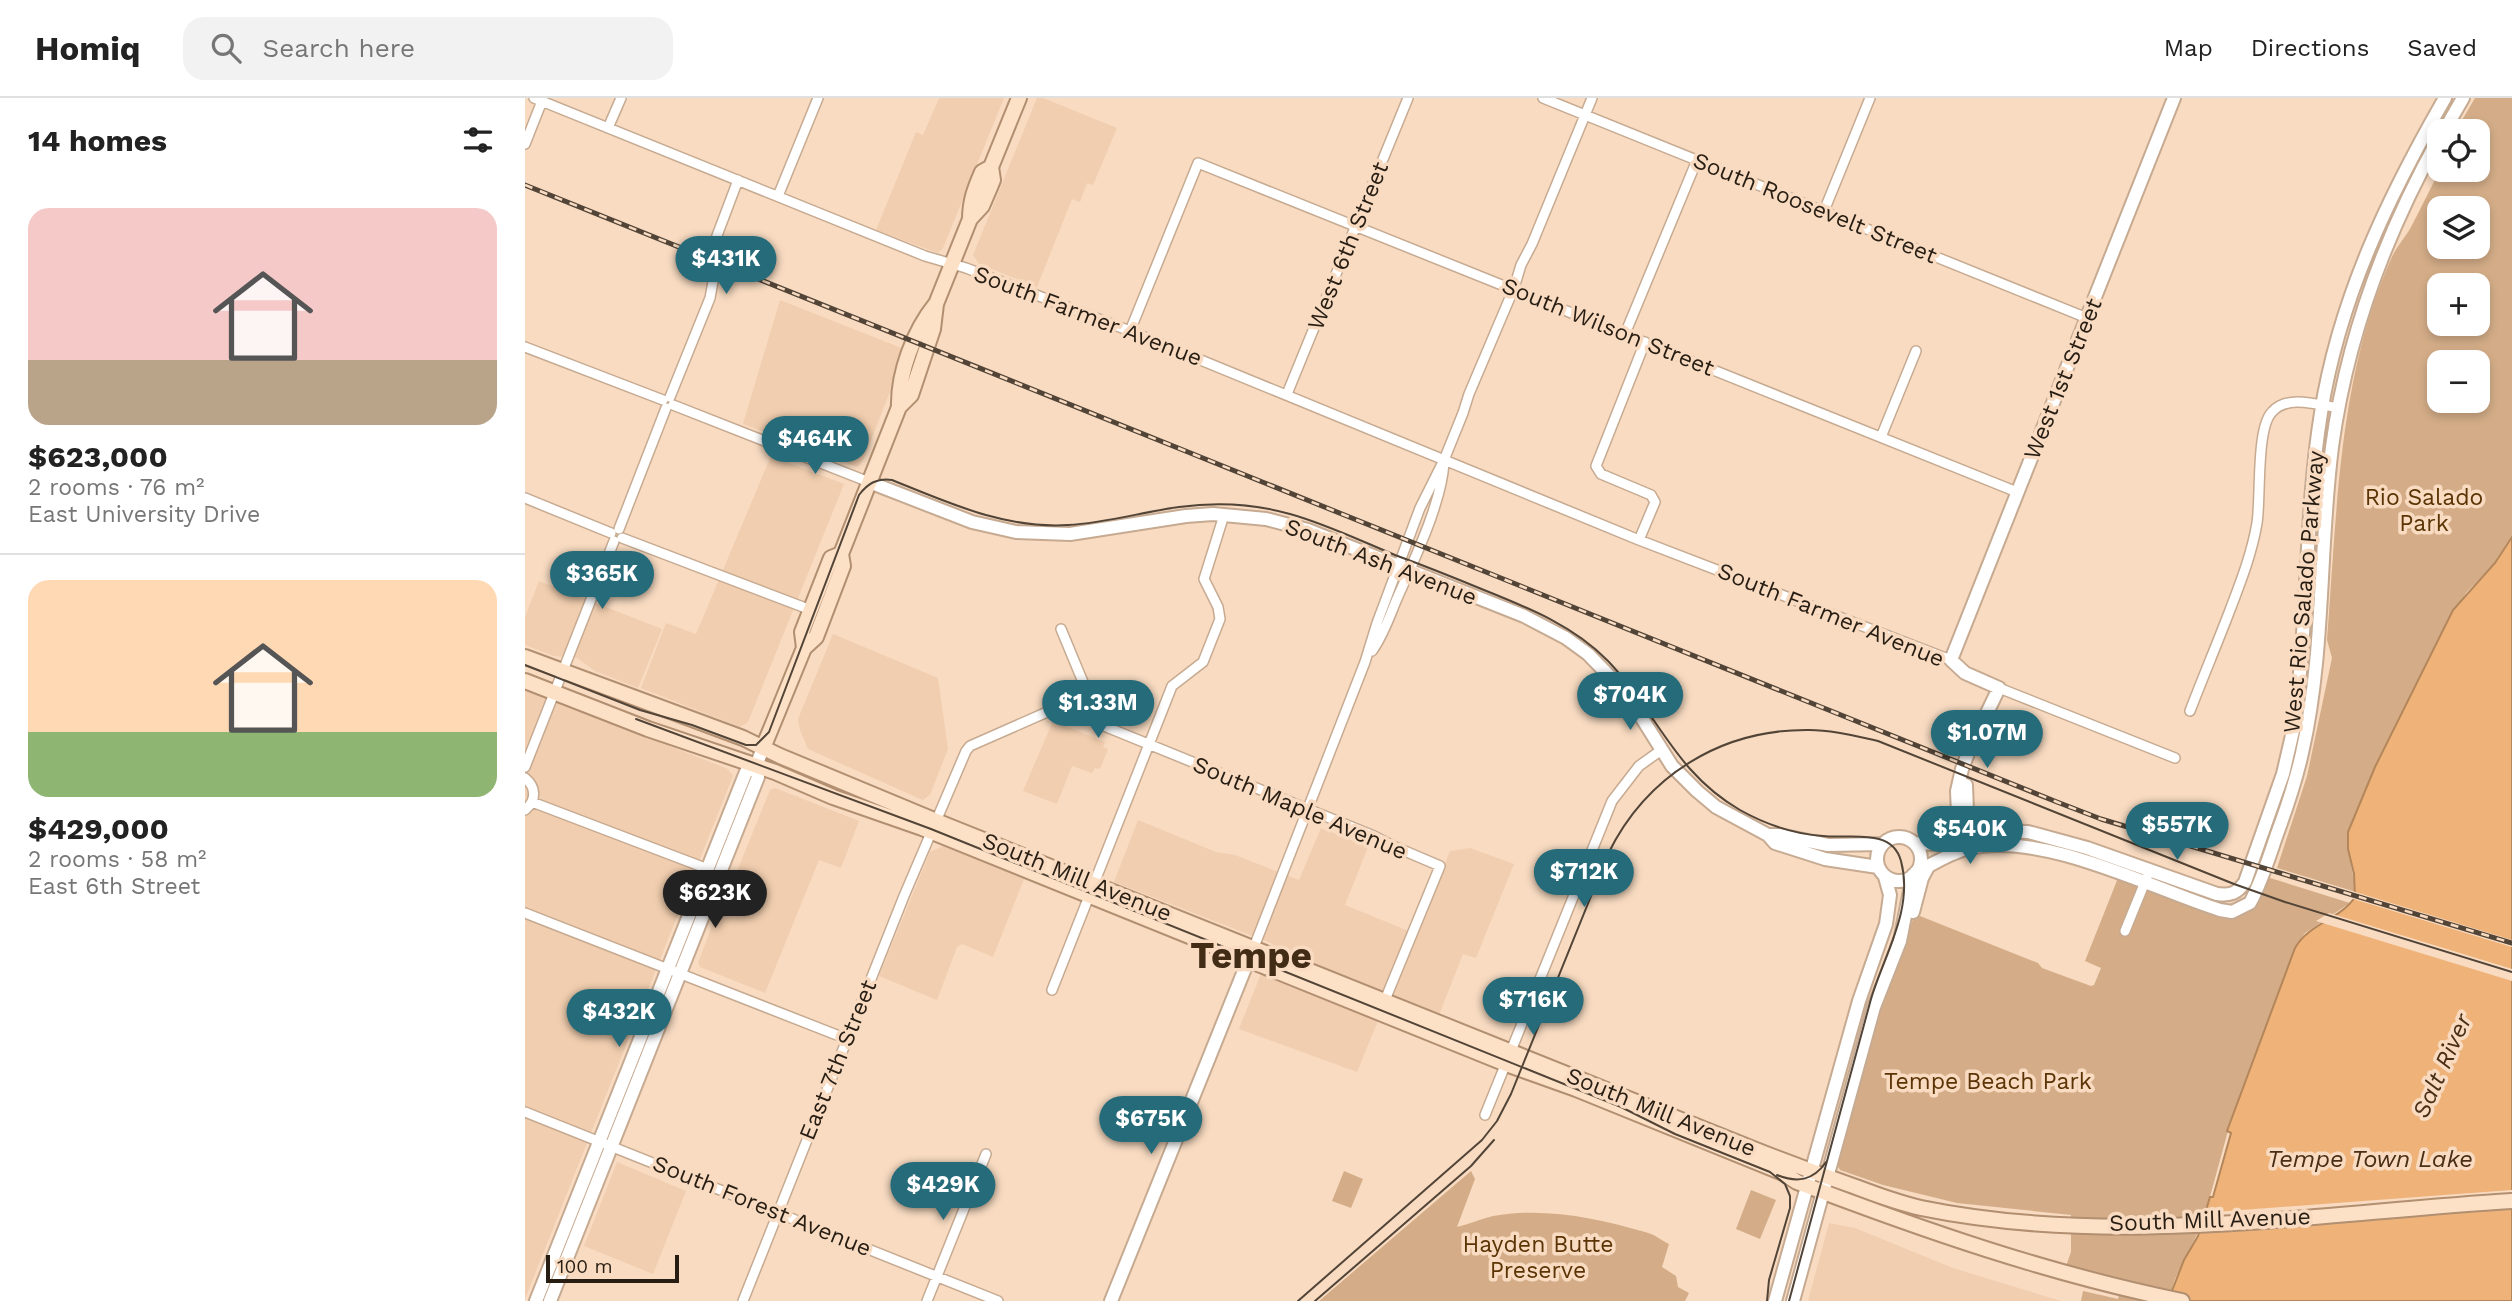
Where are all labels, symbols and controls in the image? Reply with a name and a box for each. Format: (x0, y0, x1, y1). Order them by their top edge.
search box (183, 17, 673, 80)
text: Homiq (35, 29, 141, 68)
icon: search (207, 29, 245, 67)
text: Search here (263, 33, 415, 63)
text: Map (2164, 34, 2213, 62)
text: Directions (2251, 34, 2369, 62)
text: Saved (2407, 34, 2477, 62)
map controls (2427, 119, 2490, 413)
button: locate (2427, 119, 2490, 182)
icon: filters (459, 121, 497, 159)
text: 14 homes (28, 123, 167, 158)
street label: South Roosevelt Street (1689, 147, 1941, 269)
street label: West 6th Street (1302, 158, 1394, 334)
button: layers (2427, 196, 2490, 259)
pin: $431K (677, 236, 775, 296)
text: $431K (691, 245, 761, 272)
icon: home (200, 253, 326, 379)
street label: South Farmer Avenue (970, 260, 1206, 372)
street label: South Wilson Street (1498, 272, 1718, 382)
button: + (2427, 273, 2490, 336)
street label: West 1st Street (2018, 294, 2108, 464)
button: − (2427, 350, 2490, 413)
pin: $464K (766, 416, 864, 476)
text: $464K (778, 425, 852, 452)
text: $623,000 (28, 439, 168, 474)
street label: West Rio Salado Parkway (2278, 450, 2330, 734)
text: 2 rooms · 76 m² (28, 474, 204, 501)
park label: Rio Salado Park (2365, 484, 2483, 537)
text: East University Drive (28, 501, 260, 528)
street label: South Ash Avenue (1281, 513, 1481, 611)
pin: $365K (553, 552, 651, 611)
street label: South Farmer Avenue (1714, 557, 1948, 673)
text: $365K (566, 560, 638, 587)
icon: home (200, 625, 326, 751)
pin: $704K (1581, 672, 1679, 732)
pin: $1.33M (1041, 680, 1155, 740)
text: $704K (1593, 681, 1667, 708)
text: $1.33M (1058, 689, 1138, 716)
pin: $1.07M (1930, 710, 2044, 770)
text: $1.07M (1947, 719, 2027, 746)
street label: South Maple Avenue (1189, 751, 1411, 865)
pin: $557K (2128, 802, 2226, 862)
pin: $540K (1921, 806, 2019, 866)
text: $429,000 (28, 811, 169, 846)
text: $557K (2142, 811, 2212, 838)
text: $540K (1933, 815, 2007, 842)
street label: South Mill Avenue (978, 827, 1176, 927)
text: 2 rooms · 58 m² (28, 846, 207, 873)
pin: $712K (1535, 850, 1633, 909)
text: $712K (1550, 858, 1618, 885)
pin: $623K (666, 870, 764, 930)
text: East 6th Street (28, 873, 200, 900)
text: $623K (679, 879, 751, 906)
district label: Tempe (1190, 934, 1312, 977)
street label: East 7th Street (794, 976, 883, 1144)
pin: $716K (1484, 978, 1582, 1037)
text: $716K (1499, 986, 1567, 1013)
pin: $432K (570, 990, 668, 1049)
text: $432K (583, 998, 655, 1025)
water label: Salt River (2407, 1008, 2478, 1123)
street label: South Mill Avenue (1562, 1062, 1760, 1162)
park label: Tempe Beach Park (1884, 1068, 2092, 1095)
pin: $675K (1102, 1096, 1200, 1156)
text: $675K (1115, 1105, 1187, 1132)
water label: Tempe Town Lake (2267, 1145, 2473, 1173)
street label: South Forest Avenue (649, 1150, 875, 1262)
pin: $429K (894, 1162, 992, 1222)
text: $429K (906, 1171, 980, 1198)
street label: South Mill Avenue (2109, 1203, 2311, 1237)
park label: Hayden Butte Preserve (1462, 1231, 1614, 1284)
scale bar (546, 1252, 679, 1284)
text: 100 m (557, 1255, 613, 1278)

